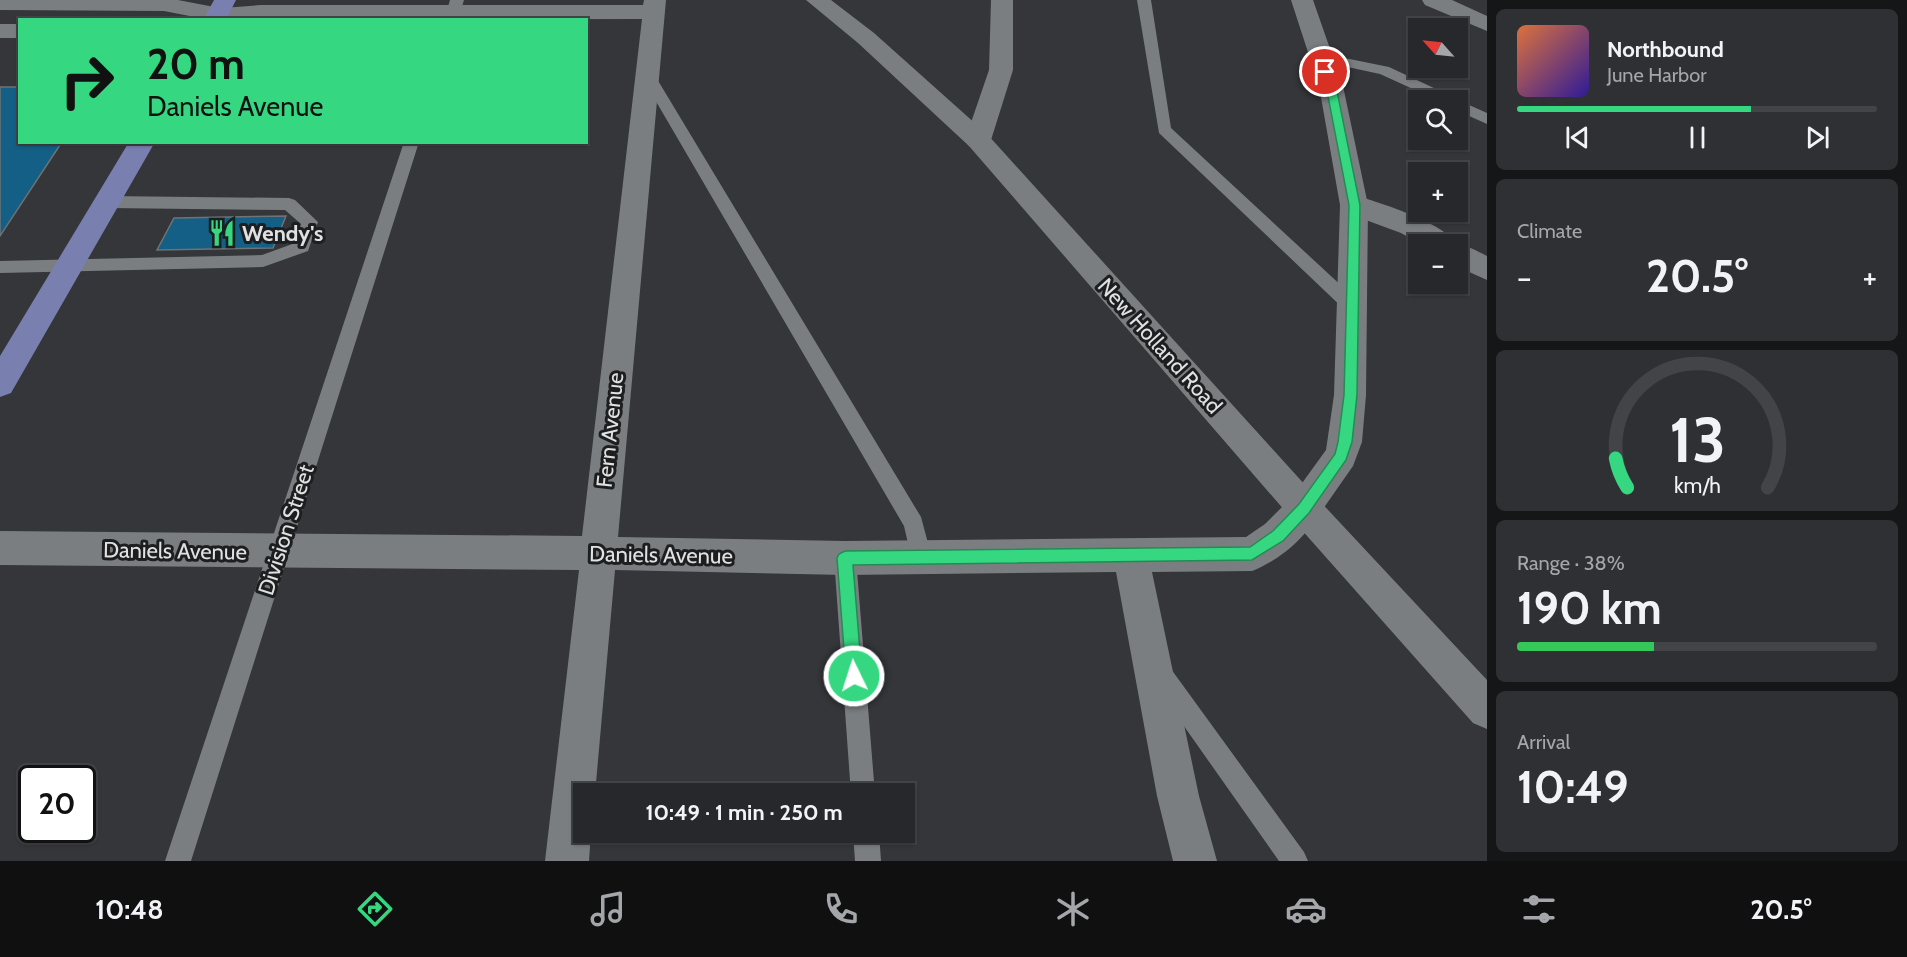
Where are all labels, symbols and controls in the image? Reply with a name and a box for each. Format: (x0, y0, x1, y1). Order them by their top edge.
north arrow (1408, 18, 1468, 78)
map controls (1408, 18, 1468, 294)
text: Northbound (1607, 36, 1724, 63)
text: 20 m (147, 38, 245, 90)
icon: right (48, 42, 126, 120)
pin (1299, 46, 1350, 97)
icon: arrive (1308, 55, 1341, 88)
text: June Harbor (1607, 63, 1707, 87)
text: Daniels Avenue (147, 90, 323, 123)
button: search (1408, 90, 1468, 150)
icon: previous (1561, 121, 1594, 154)
icon: pause (1681, 121, 1714, 154)
icon: next (1801, 121, 1834, 154)
button: + (1408, 162, 1468, 222)
restaurant icon: Wendy's (207, 218, 237, 248)
text: Climate (1517, 219, 1582, 243)
place label: Wendy's (242, 220, 323, 247)
button: − (1408, 234, 1468, 294)
text: 20.5° (1646, 249, 1748, 303)
text: − (1517, 257, 1532, 297)
text: + (1862, 257, 1877, 297)
street label: New Holland Road (1092, 273, 1228, 419)
street label: Fern Avenue (591, 371, 629, 489)
text: 13 (1669, 402, 1725, 478)
street label: Division Street (252, 461, 320, 599)
text: km/h (1674, 472, 1720, 498)
street label: Daniels Avenue (103, 536, 247, 566)
street label: Daniels Avenue (589, 540, 733, 570)
text: Range · 38% (1517, 551, 1625, 575)
text: 190 km (1517, 581, 1662, 635)
position arrow (822, 644, 886, 708)
text: Arrival (1517, 730, 1570, 754)
text: 10:49 (1517, 760, 1629, 814)
speed limit sign: 20 (18, 765, 96, 843)
text: 10:49 · 1 min · 250 m (645, 799, 843, 826)
icon: directions (354, 888, 396, 930)
icon: music (587, 888, 629, 930)
icon: phone (820, 888, 862, 930)
icon: climate (1052, 888, 1094, 930)
icon: car (1285, 888, 1327, 930)
icon: filters (1518, 888, 1560, 930)
text: 10:48 (95, 893, 163, 926)
text: 20.5° (1750, 893, 1812, 926)

